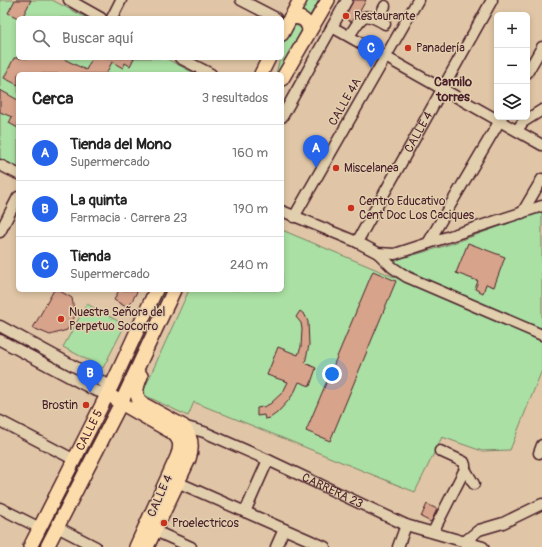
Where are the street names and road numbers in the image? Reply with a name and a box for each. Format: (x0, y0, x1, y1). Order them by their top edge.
street label: CALLE 4A (325, 75, 365, 128)
street label: CALLE 4 (401, 109, 436, 155)
street label: CALLE 5 (73, 407, 106, 453)
street label: CARRERA 23 (300, 470, 366, 511)
street label: CALLE 4 (144, 473, 176, 519)

